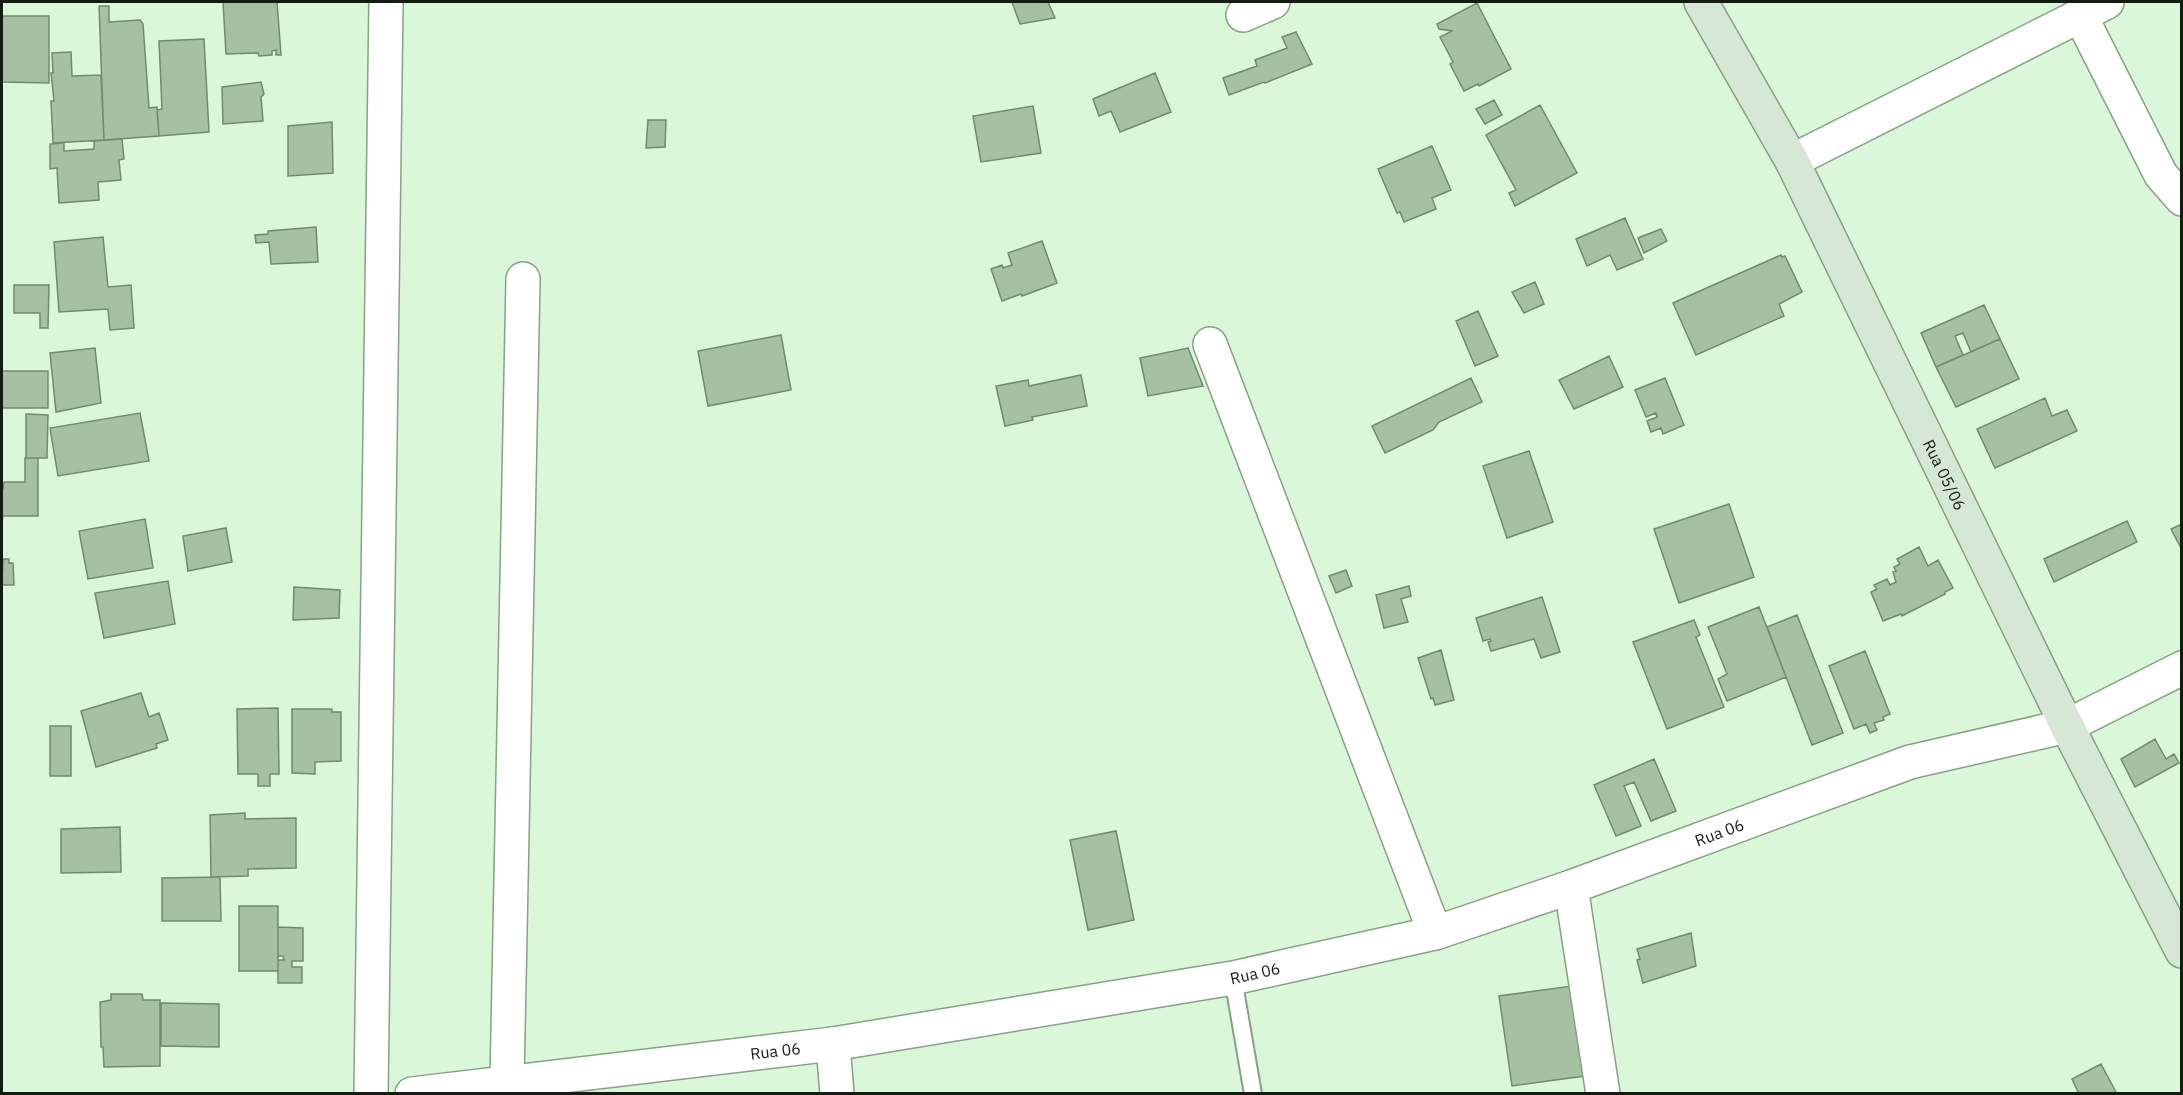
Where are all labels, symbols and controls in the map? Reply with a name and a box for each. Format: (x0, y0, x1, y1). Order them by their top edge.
street label: Rua 05/06 (1919, 436, 1970, 513)
street label: Rua 06 (1692, 814, 1747, 850)
street label: Rua 06 (1228, 958, 1282, 988)
street label: Rua 06 (749, 1038, 802, 1064)

